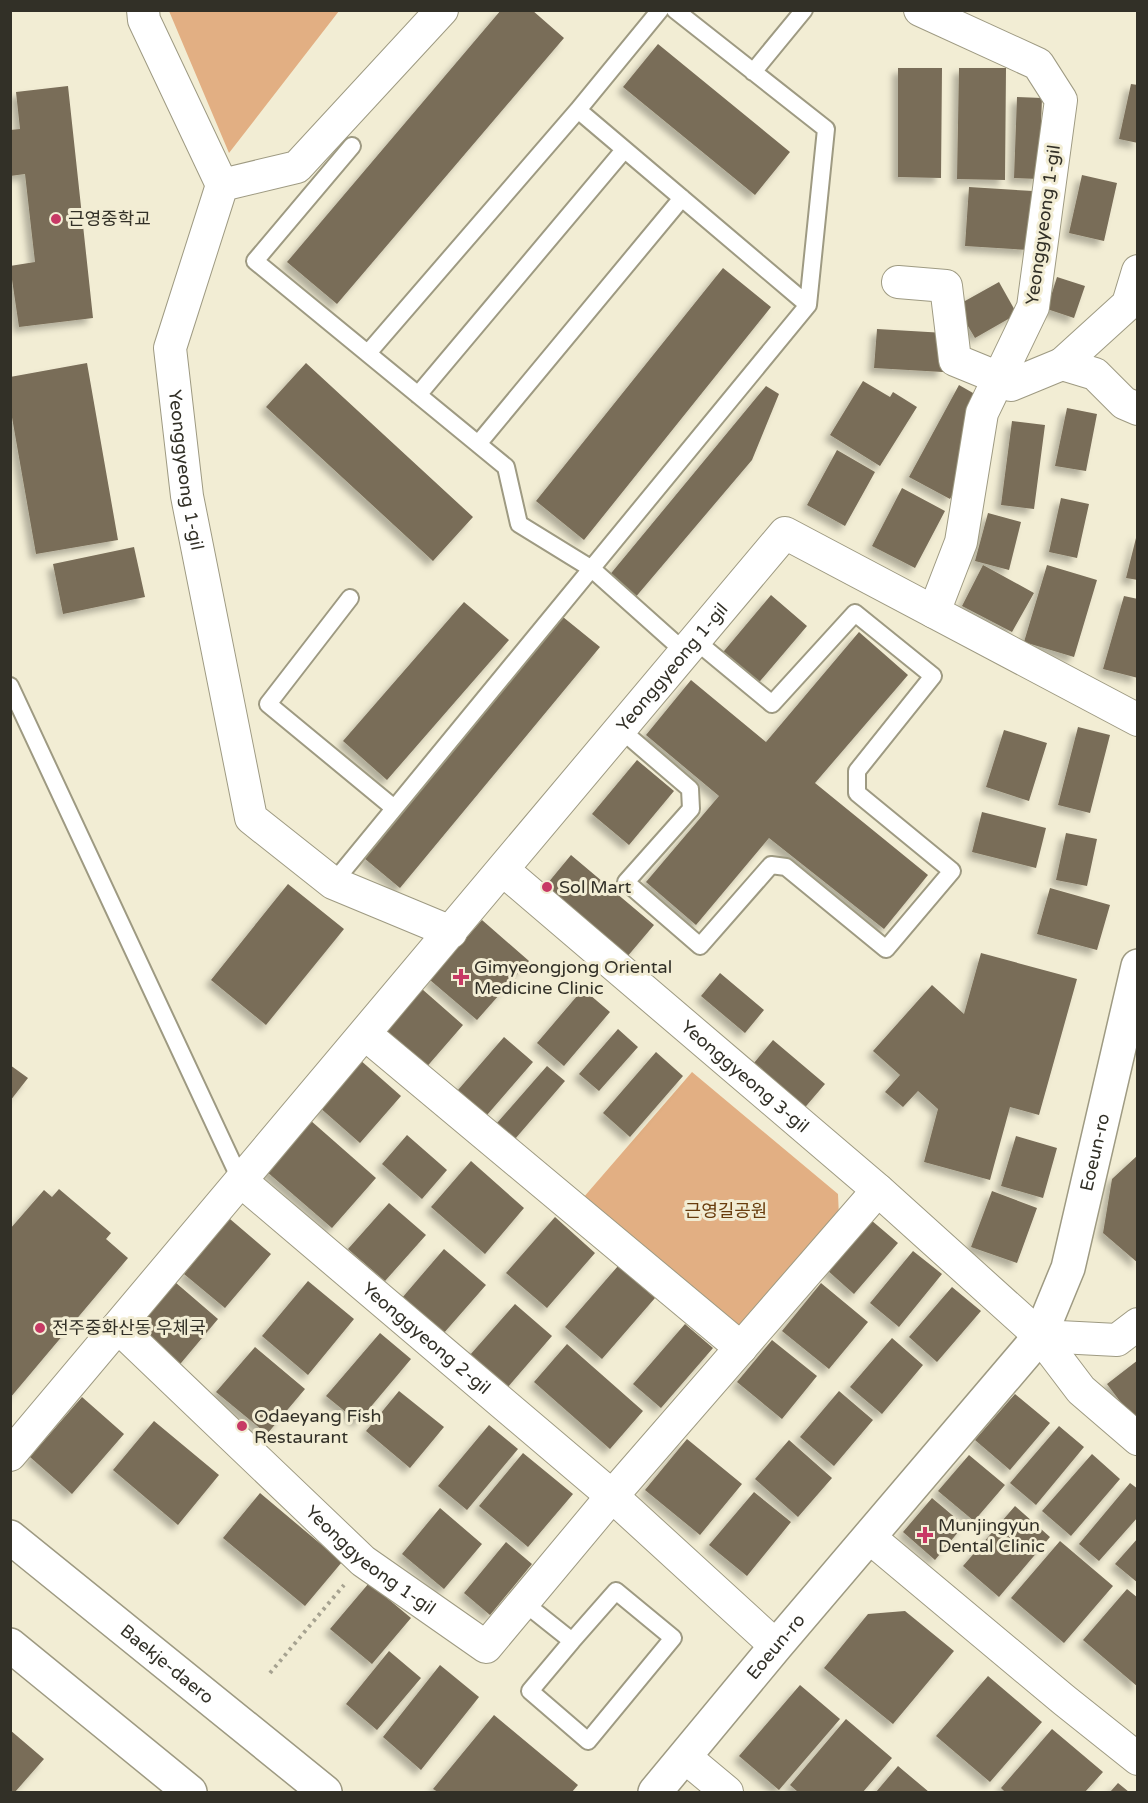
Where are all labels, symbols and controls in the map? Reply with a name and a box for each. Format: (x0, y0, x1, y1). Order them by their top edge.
street label: Yeonggyeong 1-gil (1021, 143, 1065, 307)
place label: 근영중학교 (68, 208, 151, 230)
marker: 근영중학교 (49, 212, 63, 226)
street label: Yeonggyeong 1-gil (164, 389, 209, 552)
street label: Yeonggyeong 1-gil (612, 598, 733, 736)
place label: Sol Mart (559, 876, 632, 898)
marker: Sol Mart (540, 880, 554, 894)
place label: Gimyeongjong Oriental Medicine Clinic (474, 956, 672, 999)
marker: Gimyeongjong Oriental Medicine Clinic (452, 968, 470, 986)
street label: Yeonggyeong 3-gil (676, 1016, 814, 1137)
street label: Eoeun-ro (1075, 1111, 1114, 1194)
park label: 근영길공원 (685, 1200, 767, 1222)
street label: Yeonggyeong 2-gil (357, 1278, 495, 1399)
place label: 전주중화산동 우체국 (52, 1317, 206, 1339)
marker: 전주중화산동 우체국 (33, 1321, 47, 1335)
place label: Odaeyang Fish Restaurant (254, 1405, 381, 1448)
marker: Odaeyang Fish Restaurant (235, 1419, 249, 1433)
street label: Yeonggyeong 1-gil (301, 1501, 440, 1619)
place label: Munjingyun Dental Clinic (938, 1514, 1045, 1557)
marker: Munjingyun Dental Clinic (916, 1526, 934, 1544)
street label: Eoeun-ro (742, 1609, 810, 1684)
street label: Baekje-daero (116, 1620, 218, 1709)

